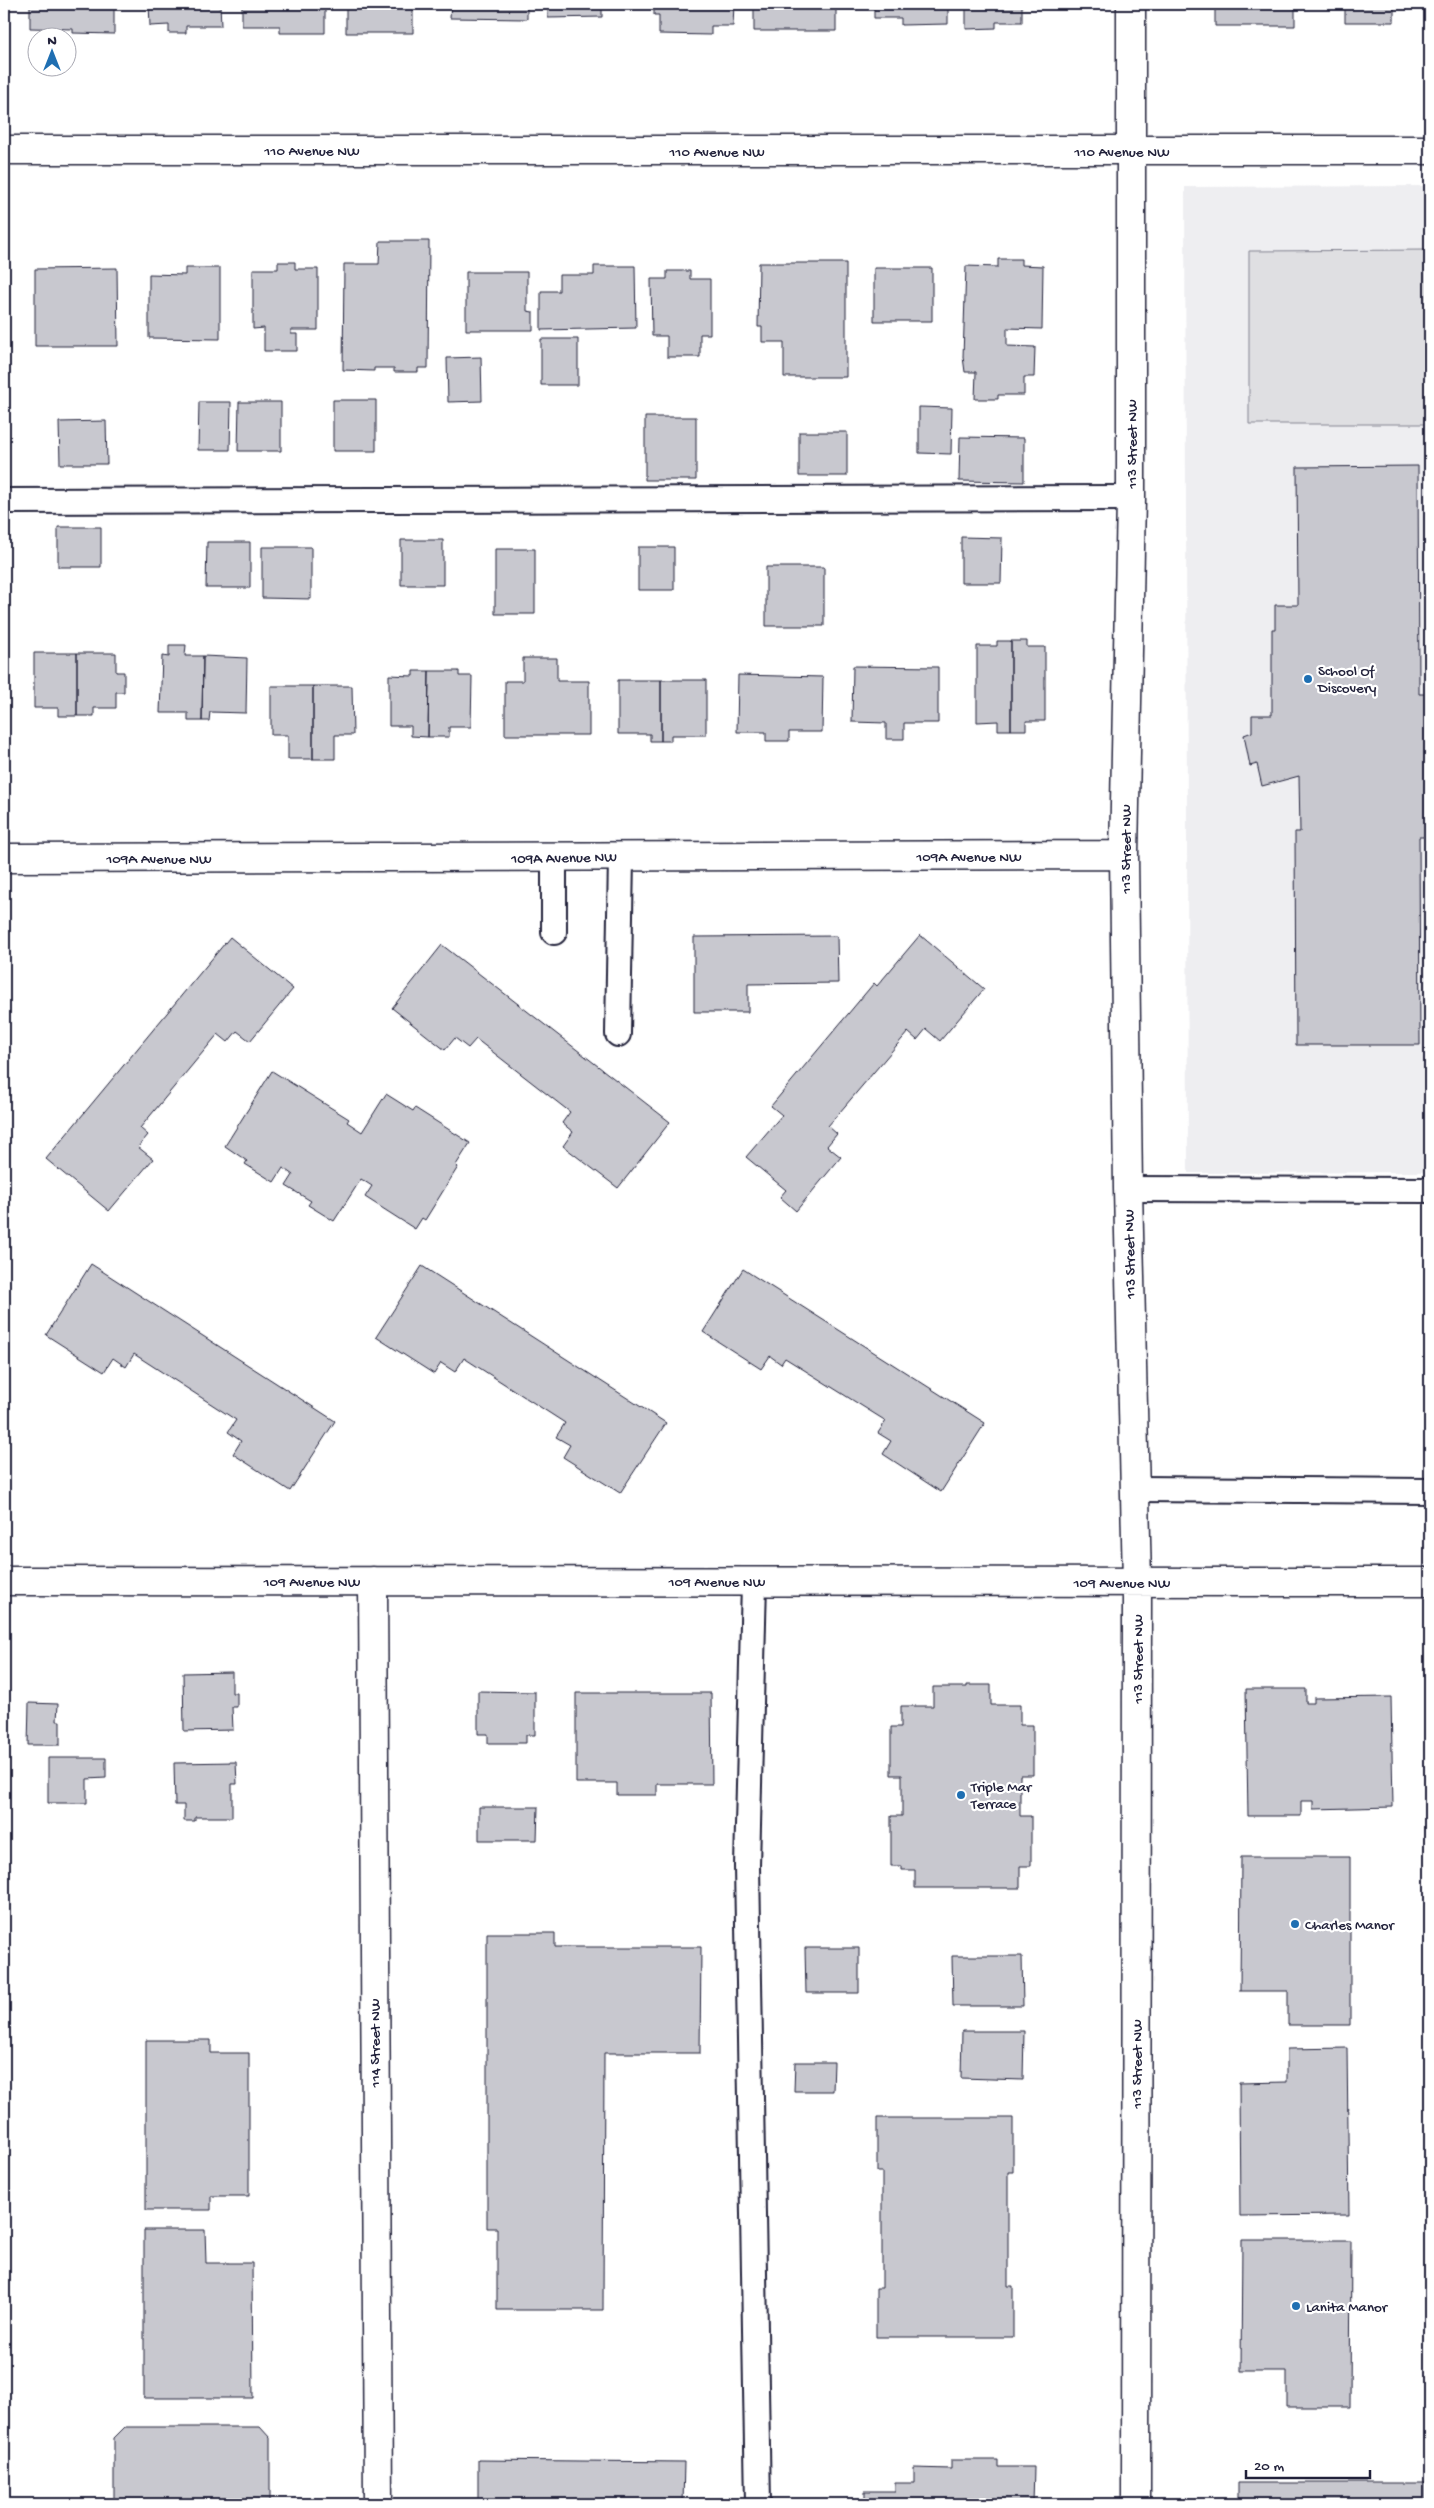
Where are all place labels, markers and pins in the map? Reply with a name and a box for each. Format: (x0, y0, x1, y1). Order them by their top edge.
place label: School Of Discovery (1317, 663, 1377, 698)
marker: School Of Discovery (1302, 673, 1314, 685)
place label: Triple Mar Terrace (970, 1779, 1033, 1814)
marker: Triple Mar Terrace (955, 1789, 967, 1801)
place label: Charles Manor (1305, 1917, 1396, 1935)
marker: Charles Manor (1289, 1918, 1301, 1930)
place label: Lanita Manor (1306, 2299, 1389, 2317)
marker: Lanita Manor (1290, 2300, 1302, 2312)

